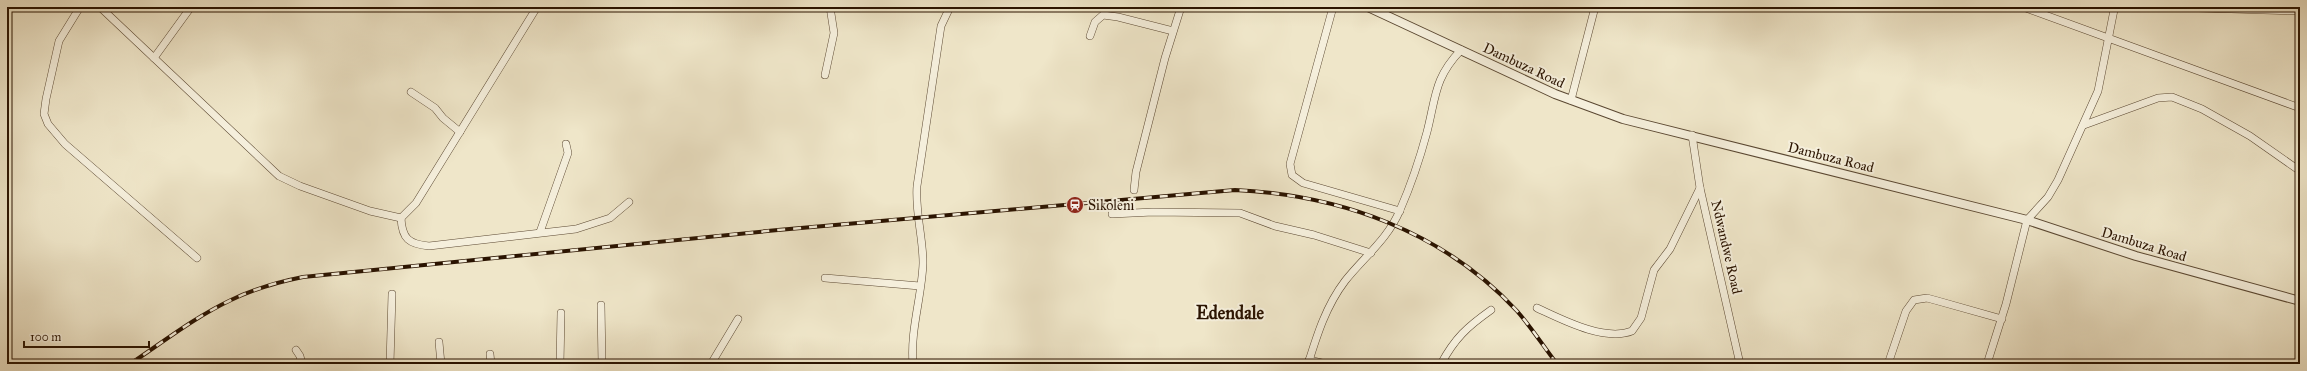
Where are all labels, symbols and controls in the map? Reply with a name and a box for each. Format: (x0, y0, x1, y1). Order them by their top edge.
street label: Dambuza Road (1480, 39, 1567, 92)
street label: Dambuza Road (1786, 139, 1876, 176)
station icon: Sikoleni (1065, 195, 1085, 215)
place label: Sikoleni (1088, 197, 1134, 214)
street label: Ndwandwe Road (1707, 198, 1746, 296)
street label: Dambuza Road (2099, 223, 2188, 265)
district label: Edendale (1196, 302, 1265, 324)
scale bar (24, 323, 149, 349)
text: 100 m (30, 330, 61, 344)

